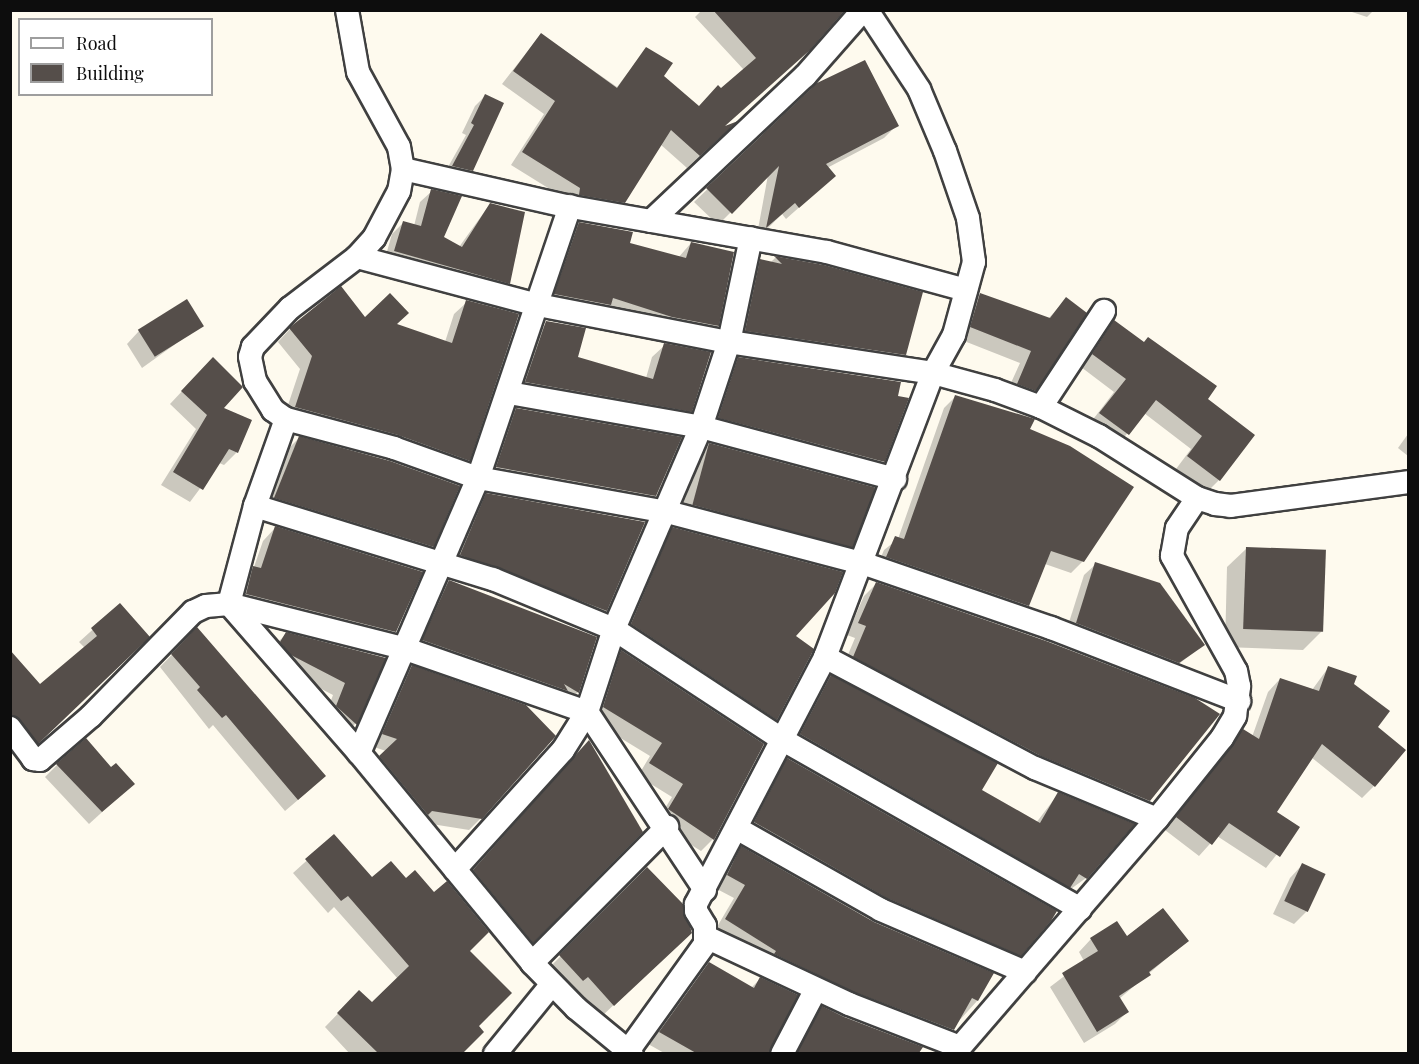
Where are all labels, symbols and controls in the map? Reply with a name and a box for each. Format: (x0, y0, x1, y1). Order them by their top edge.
legend (18, 18, 213, 96)
text: Road (76, 31, 117, 55)
text: Building (76, 61, 144, 85)

